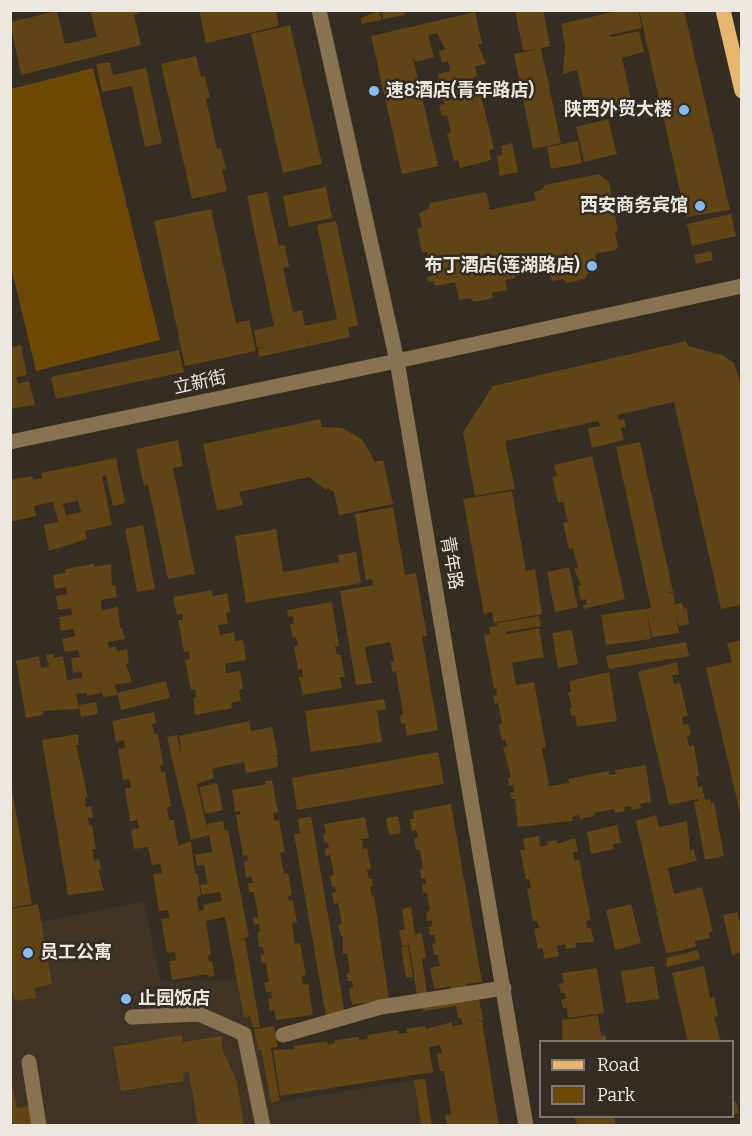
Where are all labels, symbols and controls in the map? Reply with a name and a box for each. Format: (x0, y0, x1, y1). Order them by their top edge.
place label: 速8酒店(青年路店) (386, 80, 534, 102)
marker: 速8酒店(青年路店) (367, 84, 381, 98)
place label: 陕西外贸大楼 (564, 99, 672, 121)
marker: 陕西外贸大楼 (677, 103, 691, 117)
place label: 西安商务宾馆 (580, 195, 688, 217)
marker: 西安商务宾馆 (693, 199, 707, 213)
place label: 布丁酒店(莲湖路店) (425, 255, 580, 277)
marker: 布丁酒店(莲湖路店) (585, 259, 599, 273)
street label: 立新街 (171, 367, 229, 399)
street label: 青年路 (436, 535, 466, 591)
place label: 员工公寓 (40, 942, 112, 964)
marker: 员工公寓 (21, 946, 35, 960)
place label: 止园饭店 (138, 988, 210, 1010)
marker: 止园饭店 (119, 992, 133, 1006)
legend (539, 1040, 734, 1118)
text: Road (597, 1054, 639, 1076)
text: Park (597, 1084, 635, 1106)

